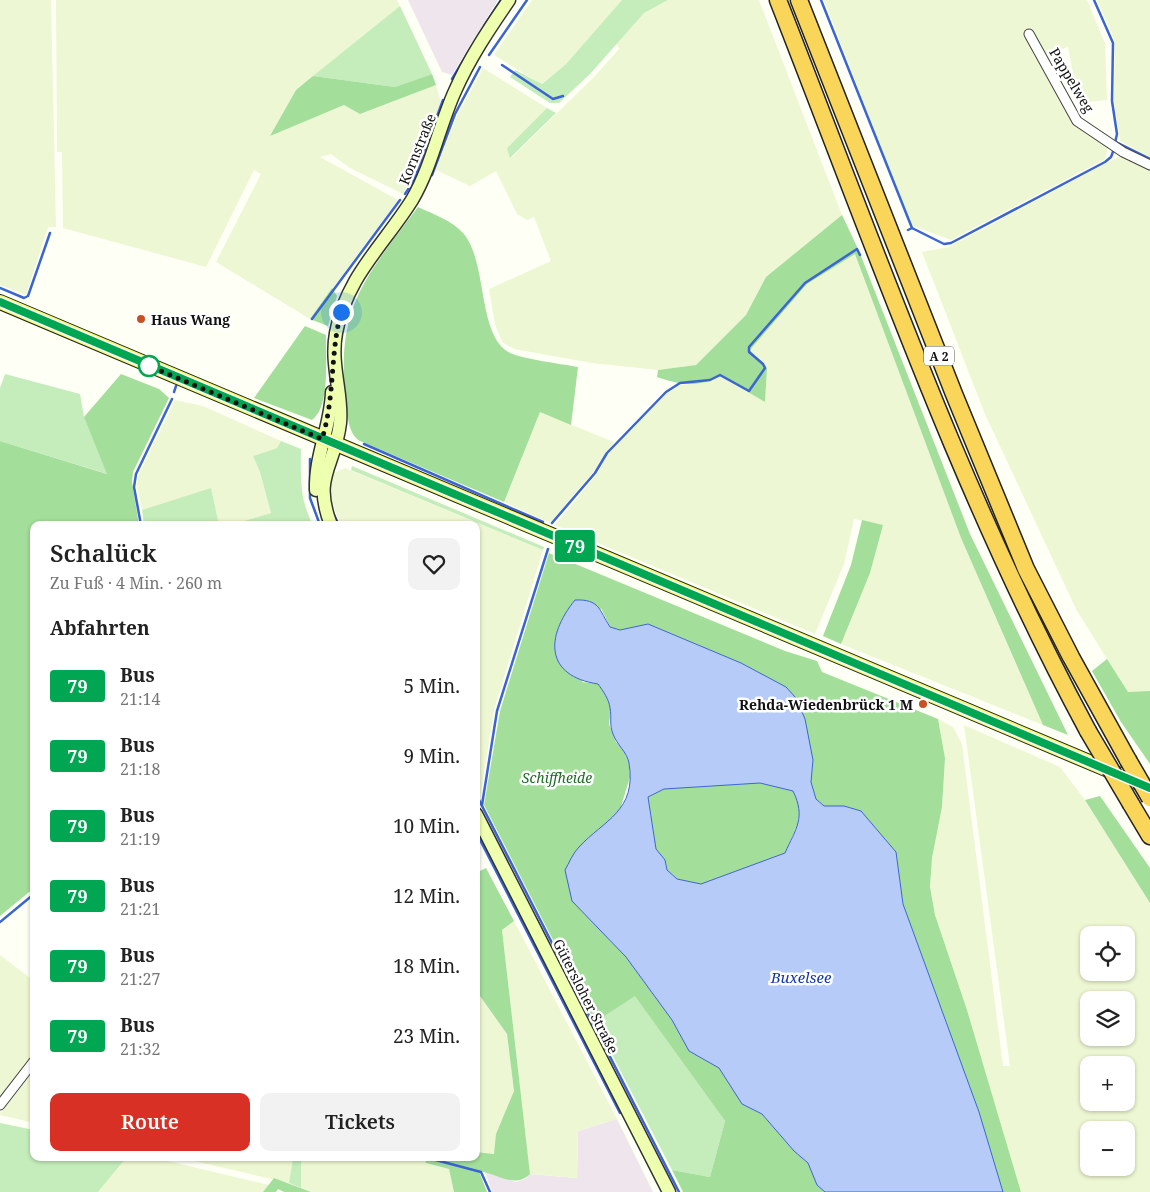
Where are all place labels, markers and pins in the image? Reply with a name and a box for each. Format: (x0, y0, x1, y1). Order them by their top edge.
place label: Haus Wang (151, 310, 230, 329)
marker: Haus Wang (135, 313, 147, 325)
unlabelled marker (138, 355, 160, 377)
place label: Rehda-Wiedenbrück 1 M (739, 695, 913, 714)
marker: Rehda-Wiedenbrück 1 M (917, 698, 929, 710)

